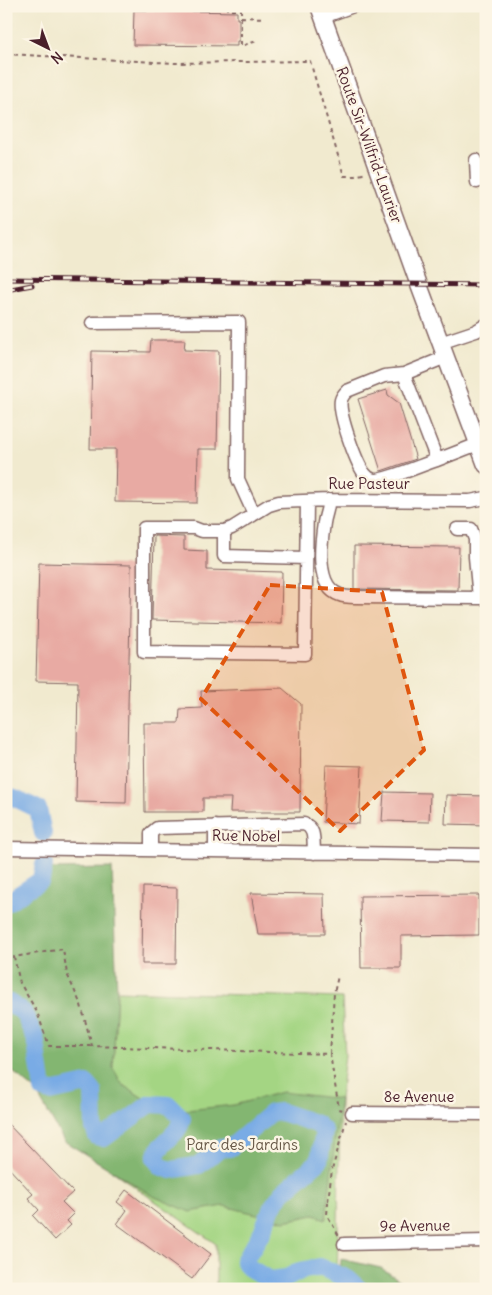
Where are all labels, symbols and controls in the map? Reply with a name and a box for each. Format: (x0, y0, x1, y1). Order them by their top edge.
north arrow (22, 22, 72, 72)
text: N (47, 48, 66, 68)
street label: Route Sir-Wilfrid-Laurier (332, 64, 407, 226)
street label: Rue Pasteur (328, 474, 410, 493)
street label: Rue Nobel (212, 825, 280, 846)
street label: 8e Avenue (384, 1087, 454, 1106)
park label: Parc des Jardins (186, 1135, 298, 1154)
street label: 9e Avenue (380, 1215, 450, 1236)

